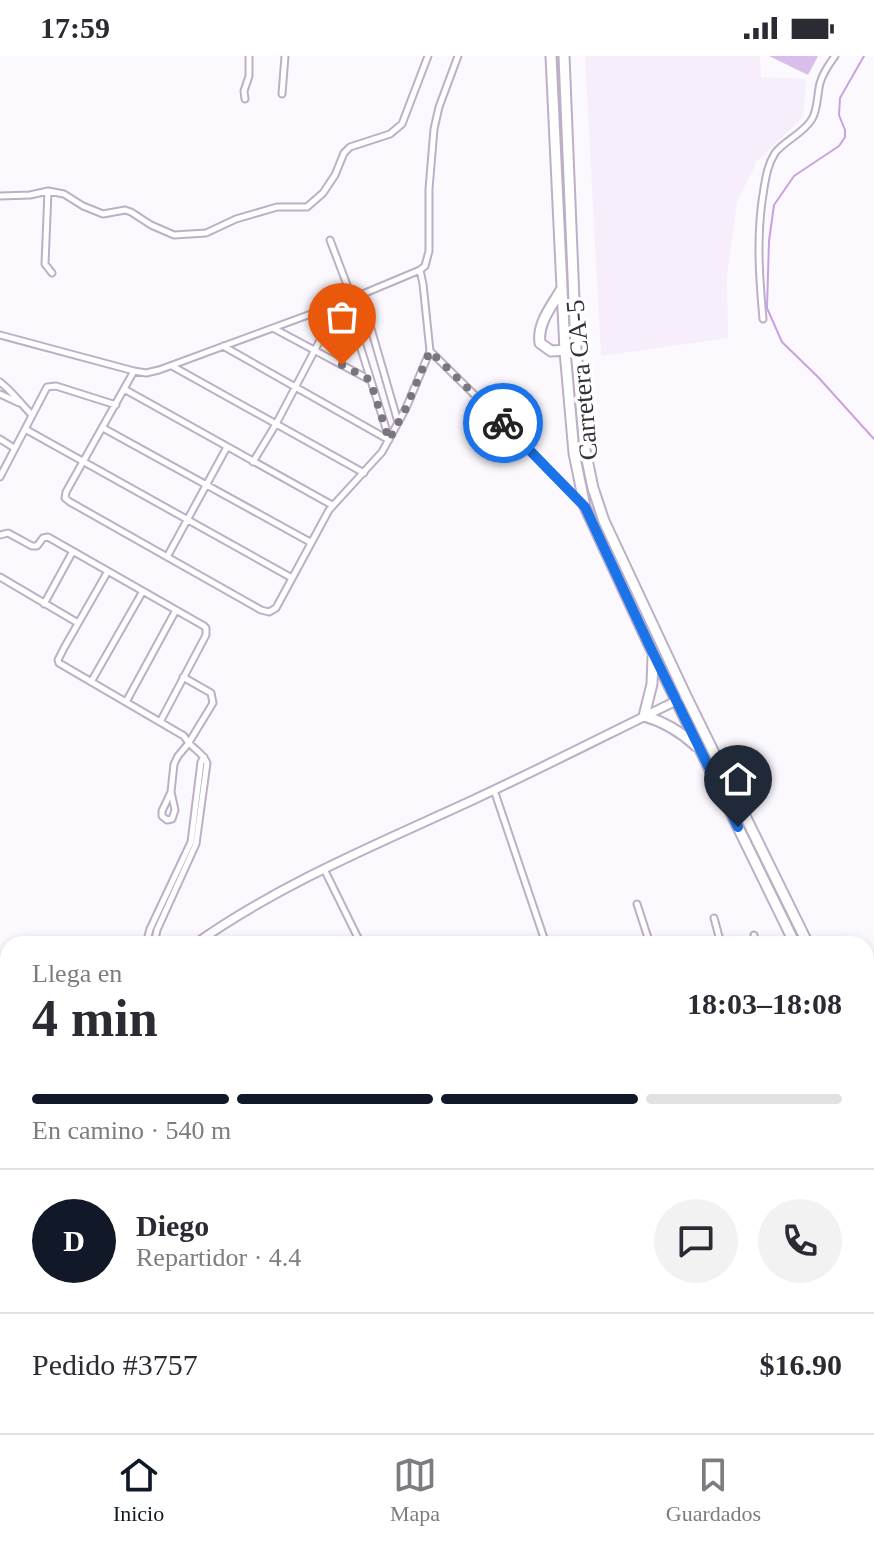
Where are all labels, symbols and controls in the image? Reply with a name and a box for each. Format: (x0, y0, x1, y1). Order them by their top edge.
text: 17:59 (40, 11, 110, 44)
pin (308, 283, 376, 365)
icon: bag (320, 295, 364, 339)
street label: Carretera CA-5 (561, 299, 603, 461)
courier (463, 383, 543, 463)
icon: bike (481, 401, 525, 445)
pin (704, 745, 772, 827)
icon: home (716, 757, 760, 801)
text: Llega en (32, 959, 122, 988)
text: 18:03–18:08 (687, 987, 842, 1020)
text: 4 min (32, 990, 158, 1047)
text: En camino · 540 m (32, 1116, 231, 1145)
button: chat (654, 1199, 738, 1283)
button: phone (758, 1199, 842, 1283)
text: Diego (136, 1209, 209, 1242)
text: D (63, 1224, 85, 1257)
text: Repartidor · 4.4 (136, 1243, 301, 1272)
text: Pedido #3757 (32, 1348, 198, 1381)
text: $16.90 (760, 1348, 842, 1381)
tab: Inicio (113, 1453, 164, 1527)
tab: Mapa (390, 1453, 440, 1527)
tab: Guardados (666, 1453, 761, 1527)

